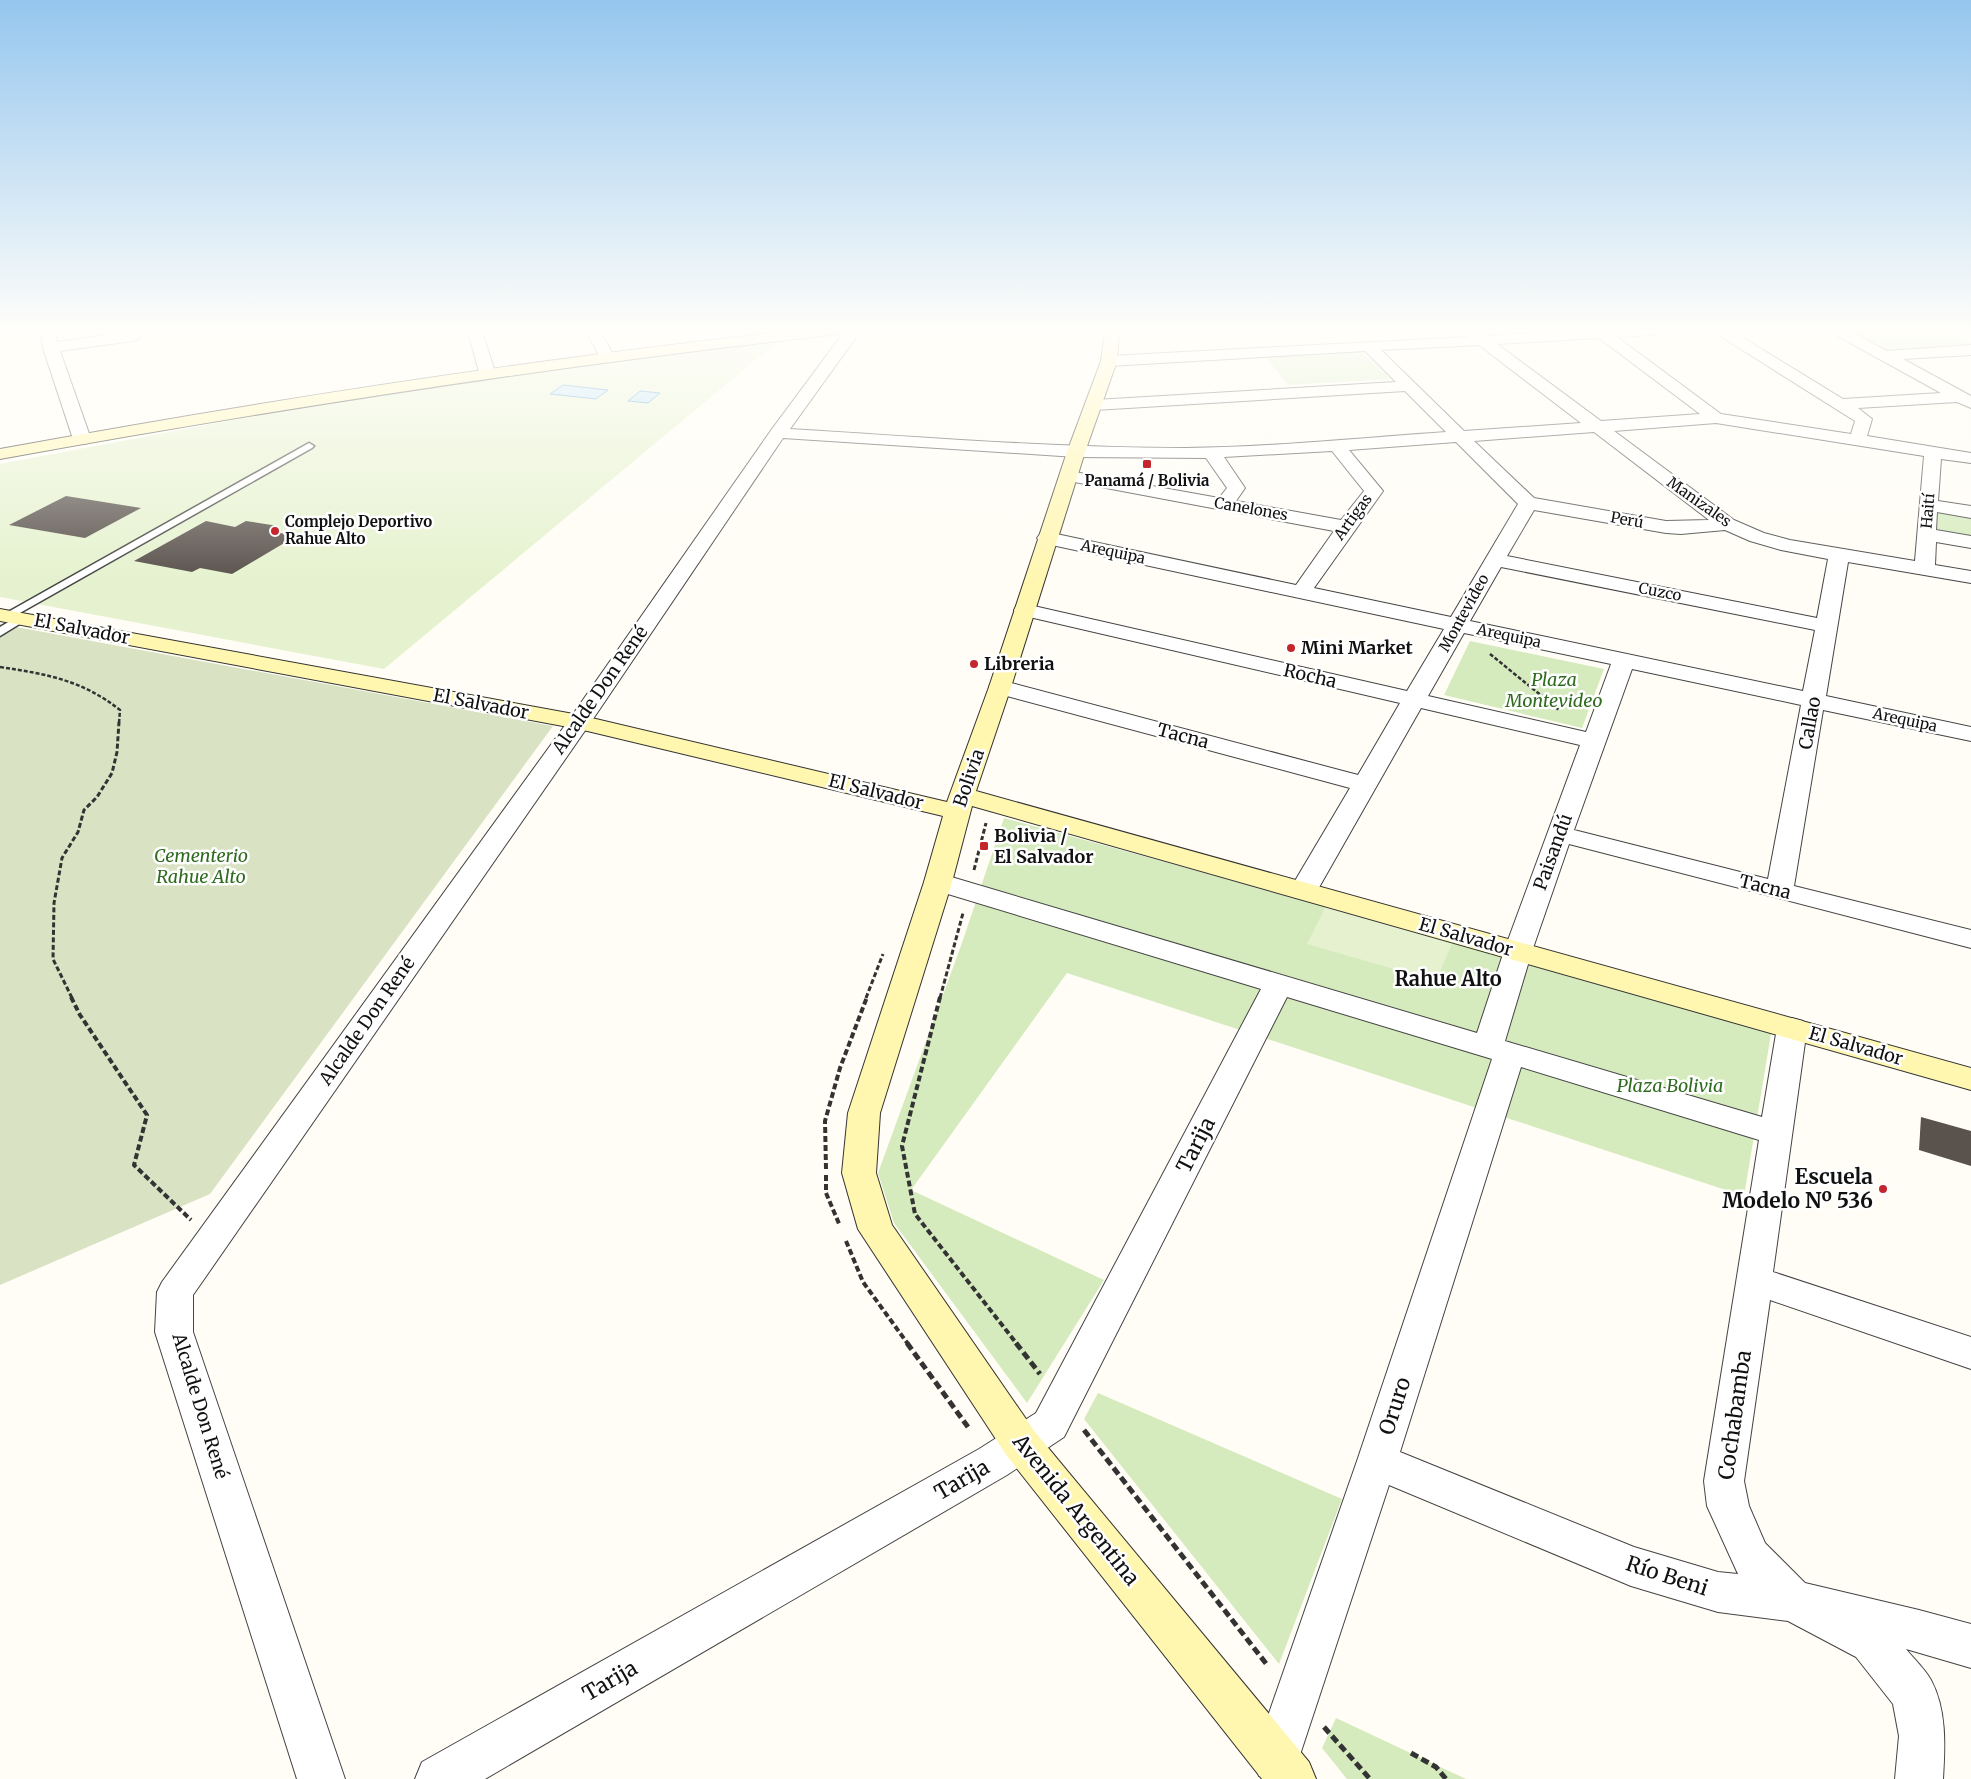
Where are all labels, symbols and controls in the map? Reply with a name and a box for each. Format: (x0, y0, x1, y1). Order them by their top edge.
marker: Panamá / Bolivia (1141, 458, 1153, 470)
place label: Panamá / Bolivia (1085, 471, 1210, 490)
street label: Manizales (1663, 473, 1735, 531)
street label: Artigas (1329, 490, 1376, 544)
street label: Haití (1916, 491, 1939, 529)
street label: Canelones (1213, 493, 1289, 524)
street label: Perú (1609, 507, 1645, 532)
place label: Complejo Deportivo Rahue Alto (285, 512, 432, 548)
marker: Complejo Deportivo Rahue Alto (269, 525, 281, 537)
street label: Arequipa (1078, 535, 1147, 568)
street label: Montevideo (1434, 570, 1493, 655)
street label: Cuzco (1637, 578, 1683, 605)
street label: El Salvador (32, 608, 132, 649)
street label: Arequipa (1474, 619, 1543, 652)
street label: Alcalde Don René (546, 621, 652, 759)
place label: Mini Market (1301, 636, 1413, 659)
marker: Mini Market (1285, 642, 1297, 654)
place label: Libreria (984, 652, 1055, 675)
marker: Libreria (968, 658, 980, 670)
street label: Rocha (1281, 658, 1339, 693)
park label: Plaza Montevideo (1505, 668, 1602, 712)
street label: El Salvador (431, 683, 531, 724)
street label: Callao (1794, 695, 1825, 751)
street label: Arequipa (1870, 703, 1939, 736)
street label: Tacna (1155, 718, 1212, 754)
street label: Bolivia (948, 746, 989, 810)
street label: El Salvador (826, 769, 926, 814)
street label: Paisandú (1528, 810, 1577, 893)
place label: Bolivia / El Salvador (994, 824, 1094, 868)
marker: Bolivia / El Salvador (978, 840, 990, 852)
park label: Cementerio Rahue Alto (154, 844, 248, 888)
street label: Tacna (1737, 869, 1794, 904)
street label: El Salvador (1416, 912, 1516, 961)
street label: Alcalde Don René (313, 952, 419, 1090)
district label: Rahue Alto (1394, 966, 1502, 991)
street label: El Salvador (1806, 1021, 1906, 1070)
park label: Plaza Bolivia (1617, 1074, 1723, 1097)
street label: Tarija (1170, 1112, 1221, 1177)
place label: Escuela Modelo Nº 536 (1722, 1163, 1873, 1214)
marker: Escuela Modelo Nº 536 (1877, 1183, 1889, 1195)
street label: Alcalde Don René (167, 1329, 234, 1482)
street label: Cochabamba (1712, 1349, 1757, 1481)
street label: Oruro (1373, 1374, 1416, 1438)
street label: Avenida Argentina (1006, 1428, 1146, 1591)
street label: Tarija (929, 1453, 994, 1506)
street label: Río Beni (1623, 1550, 1712, 1602)
street label: Tarija (577, 1654, 642, 1707)

